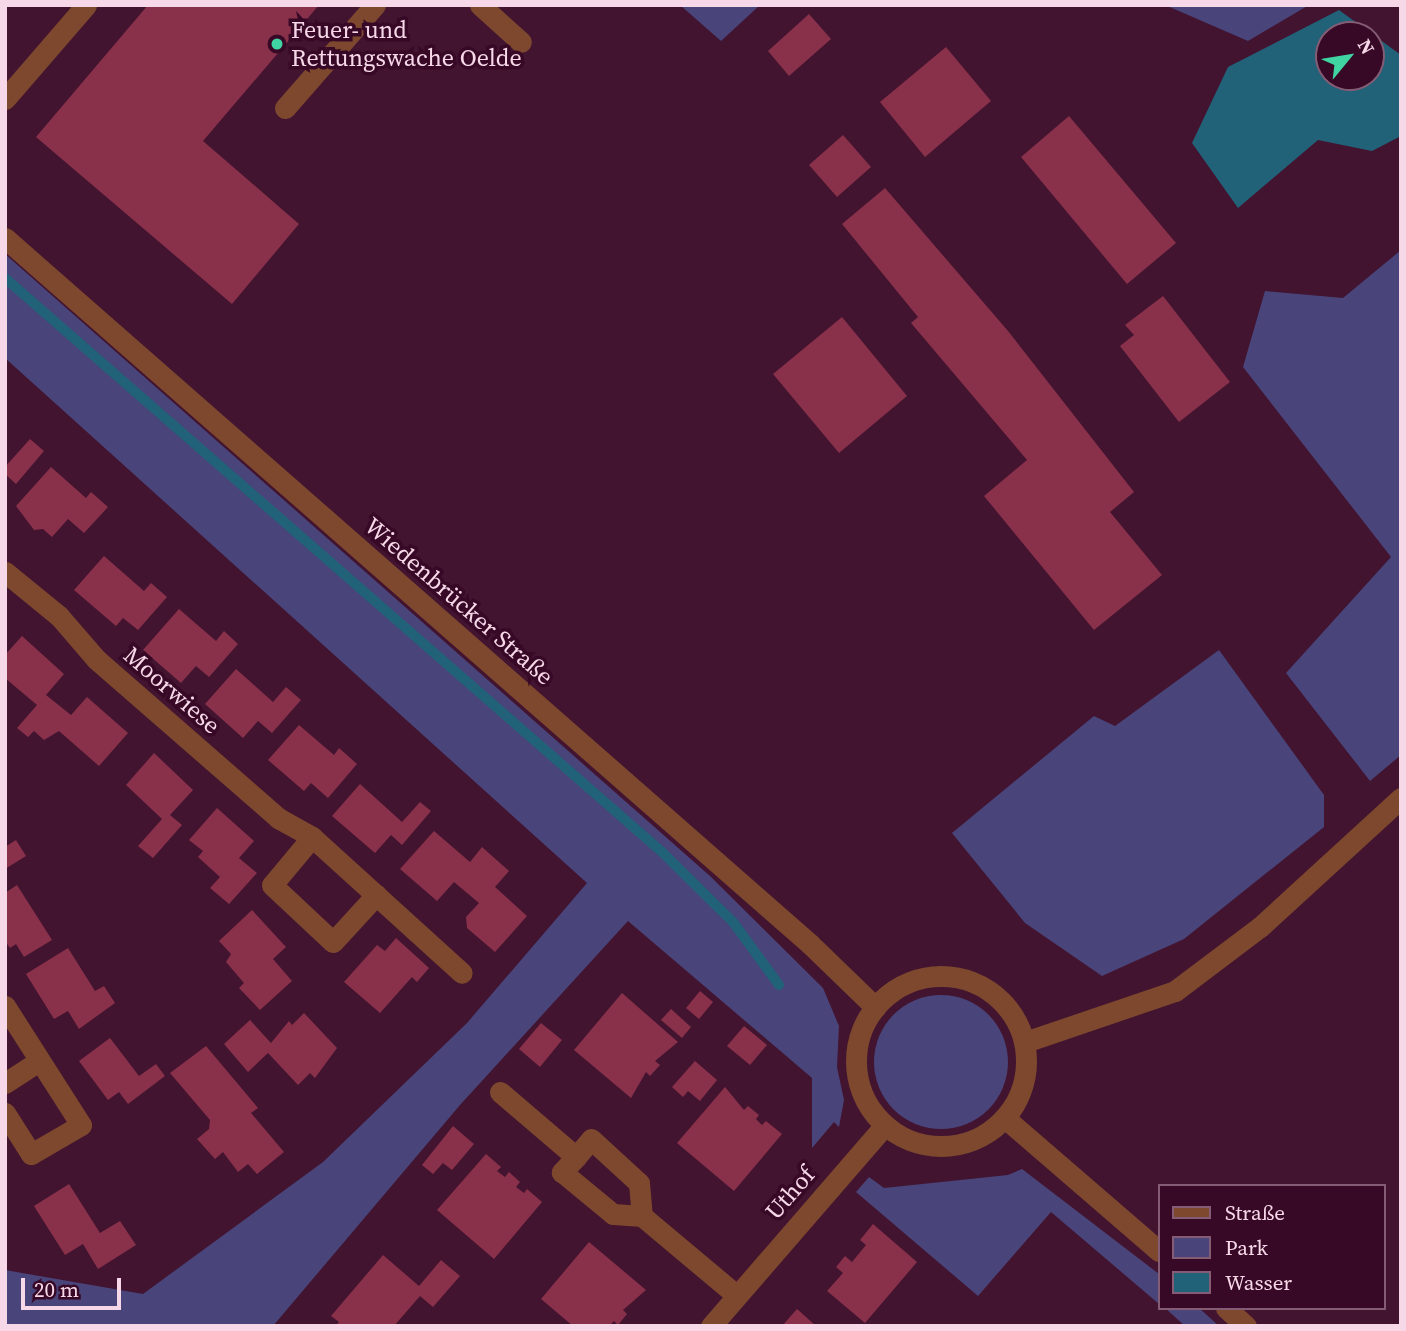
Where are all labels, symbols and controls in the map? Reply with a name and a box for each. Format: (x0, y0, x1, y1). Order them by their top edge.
place label: Feuer- und Rettungswache Oelde (291, 16, 522, 72)
north arrow (1315, 21, 1385, 91)
text: N (1352, 34, 1381, 59)
marker: Feuer- und Rettungswache Oelde (269, 36, 285, 52)
street label: Wiedenbrücker Straße (359, 511, 559, 691)
street label: Moorwiese (118, 640, 226, 740)
street label: Uthof (759, 1161, 821, 1225)
legend (1158, 1184, 1385, 1310)
text: Straße (1225, 1198, 1285, 1227)
text: Park (1225, 1233, 1268, 1262)
scale bar (24, 1264, 124, 1308)
text: Wasser (1225, 1268, 1292, 1297)
text: 20 m (34, 1275, 79, 1304)

